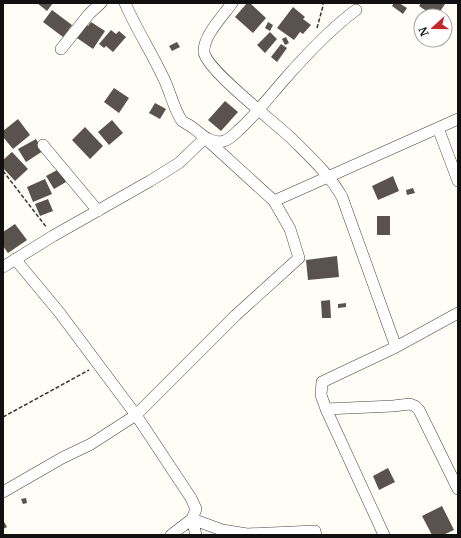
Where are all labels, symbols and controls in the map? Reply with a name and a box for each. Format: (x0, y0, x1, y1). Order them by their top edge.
north arrow (413, 8, 453, 48)
text: N (415, 25, 432, 38)

